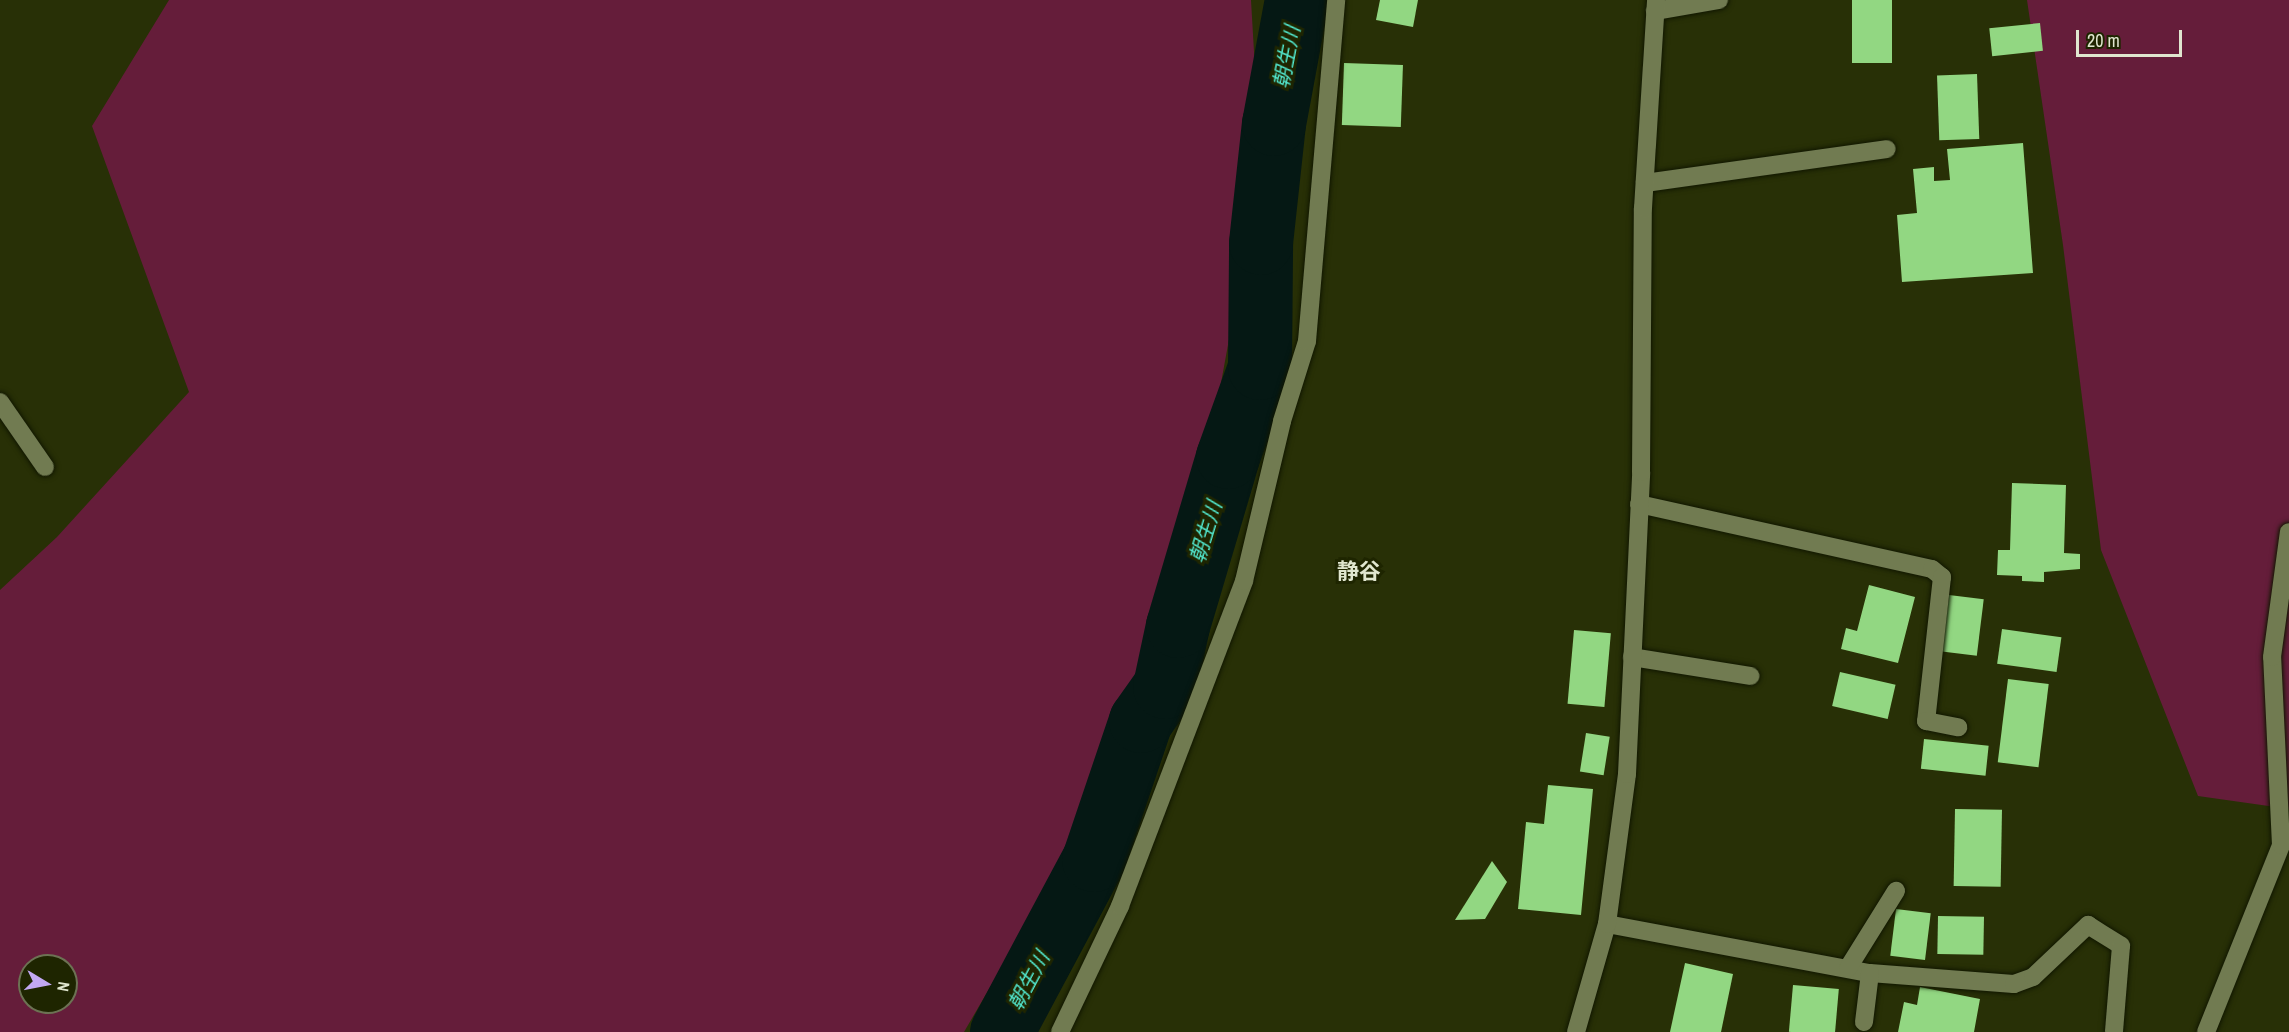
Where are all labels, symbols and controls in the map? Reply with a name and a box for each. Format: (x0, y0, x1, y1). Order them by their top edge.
scale bar (2079, 18, 2186, 56)
water label: 朝生川 (1269, 24, 1305, 90)
text: 20 m (2087, 28, 2120, 53)
water label: 朝生川 (1185, 498, 1227, 566)
district label: 静谷 (1337, 559, 1381, 585)
water label: 朝生川 (1003, 947, 1055, 1015)
north arrow (18, 954, 78, 1014)
text: N (52, 980, 75, 993)

